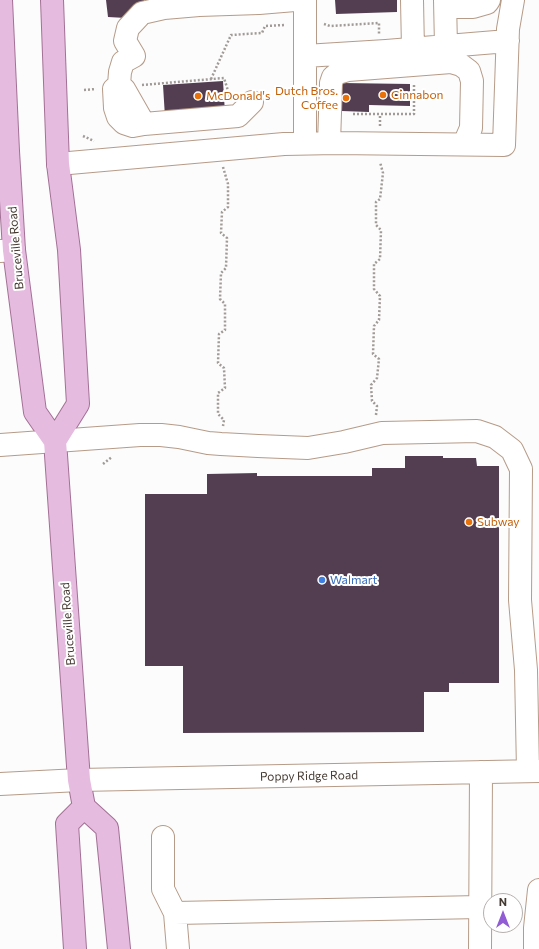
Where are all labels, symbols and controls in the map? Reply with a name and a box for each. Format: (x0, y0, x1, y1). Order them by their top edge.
place label: Dutch Bros. Coffee (275, 84, 338, 112)
place label: Cinnabon (391, 88, 443, 102)
place label: McDonald's (206, 89, 270, 103)
marker: Cinnabon (378, 90, 388, 100)
marker: McDonald's (193, 91, 203, 101)
marker: Dutch Bros. Coffee (341, 93, 351, 103)
street label: Bruceville Road (5, 206, 27, 290)
place label: Subway (477, 515, 520, 529)
marker: Subway (464, 517, 474, 527)
place label: Walmart (330, 573, 377, 587)
marker: Walmart (317, 575, 327, 585)
street label: Bruceville Road (58, 582, 78, 666)
street label: Poppy Ridge Road (260, 768, 358, 784)
north arrow (483, 893, 523, 933)
text: N (499, 895, 507, 908)

